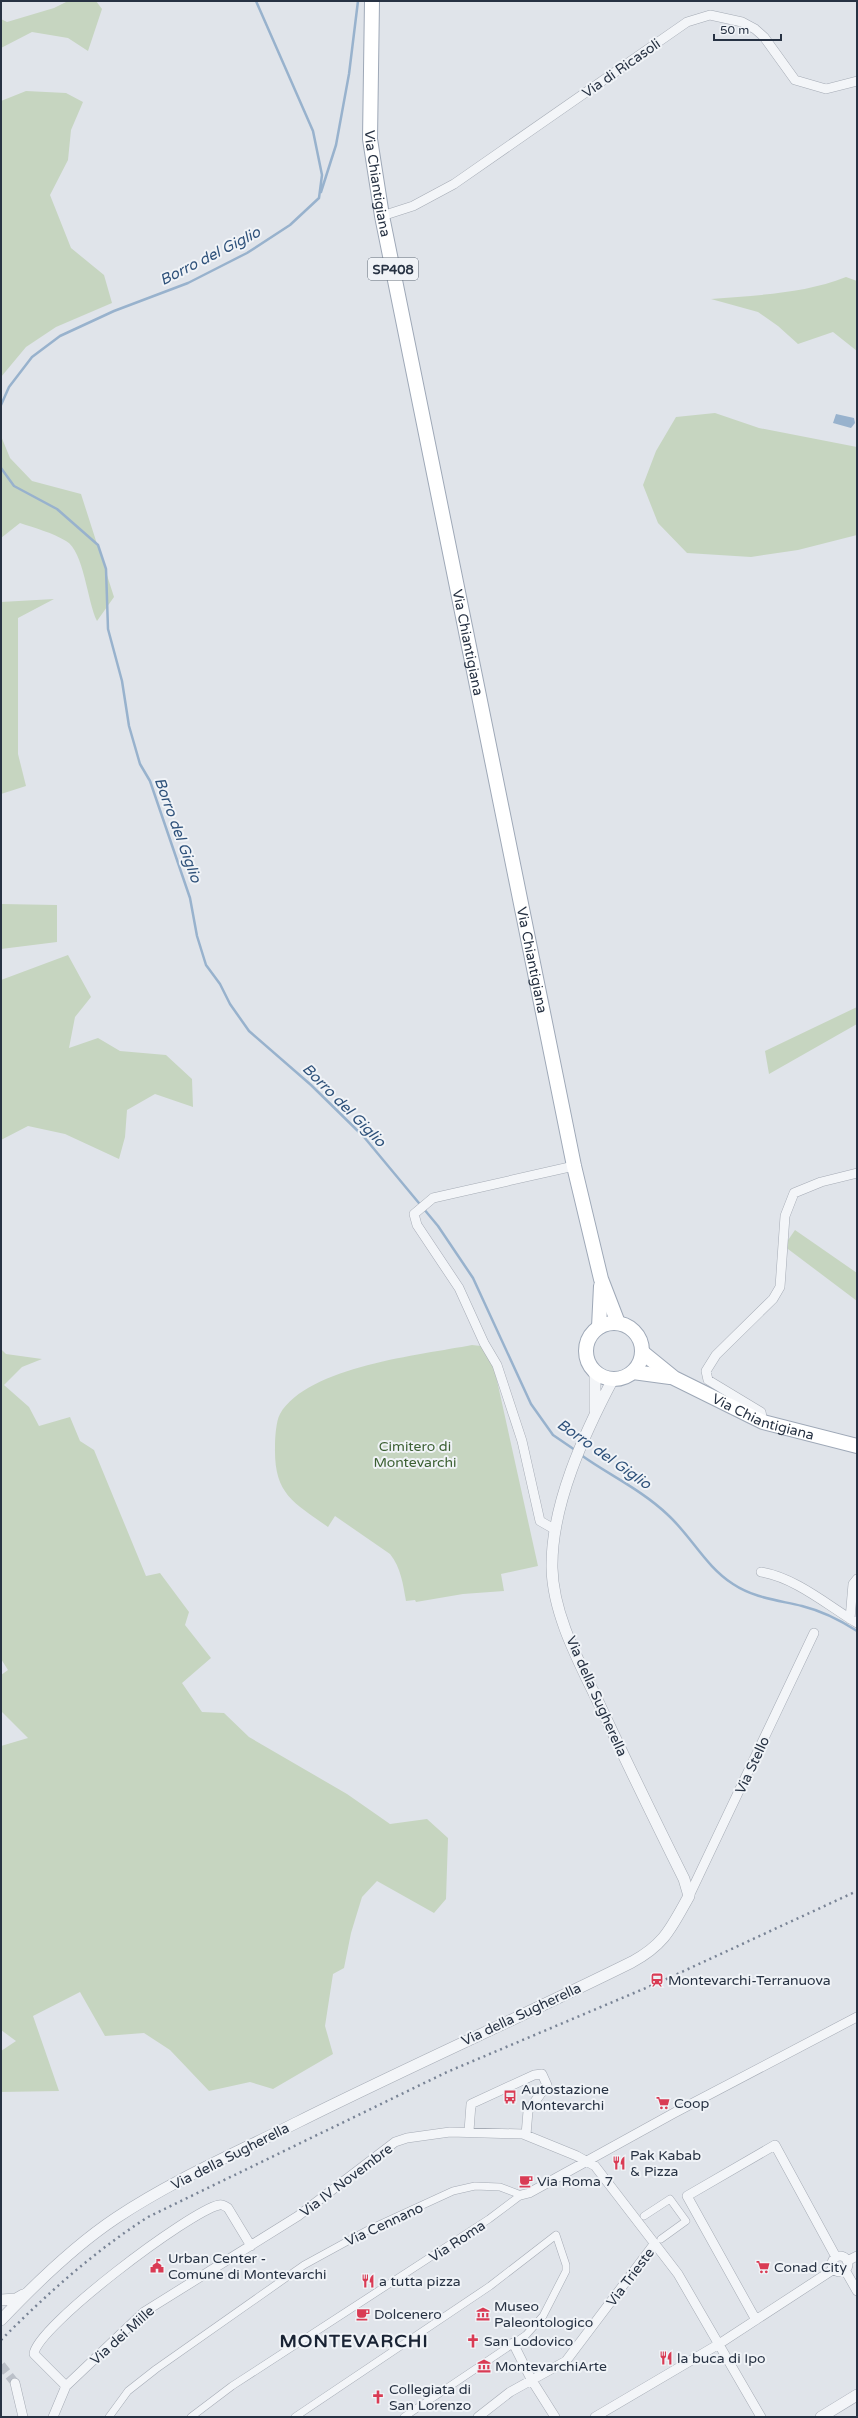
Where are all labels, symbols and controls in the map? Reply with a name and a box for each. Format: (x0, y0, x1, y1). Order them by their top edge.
scale bar (714, 16, 781, 42)
text: 50 m (720, 23, 749, 37)
street label: Via di Ricasoli (579, 35, 664, 102)
street label: Via Chiantigiana (361, 130, 394, 238)
water label: Borro del Giglio (157, 223, 264, 289)
road number: SP408 (368, 258, 418, 280)
street label: Via Chiantigiana (449, 588, 487, 697)
water label: Borro del Giglio (151, 775, 206, 886)
street label: Via Chiantigiana (513, 905, 551, 1015)
water label: Borro del Giglio (299, 1060, 390, 1151)
street label: Via Chiantigiana (709, 1390, 816, 1444)
water label: Borro del Giglio (554, 1415, 655, 1494)
park label: Cimitero di Montevarchi (373, 1438, 457, 1471)
street label: Via della Sugherella (562, 1633, 631, 1759)
street label: Via Stello (732, 1734, 773, 1797)
station icon: Montevarchi-Terranuova (649, 1972, 665, 1988)
place label: Montevarchi-Terranuova (668, 1972, 831, 1989)
street label: Via della Sugherella (459, 1979, 584, 2050)
place label: Autostazione Montevarchi (521, 2081, 609, 2114)
bus stop icon: Autostazione Montevarchi (502, 2089, 518, 2105)
supermarket icon: Coop (655, 2095, 671, 2111)
place label: Coop (674, 2095, 710, 2112)
street label: Via della Sugherella (168, 2119, 292, 2194)
street label: Via IV Novembre (297, 2140, 396, 2221)
place label: Pak Kabab & Pizza (630, 2147, 701, 2180)
restaurant icon: Pak Kabab & Pizza (611, 2155, 627, 2171)
cafe icon: Via Roma 7 (518, 2173, 534, 2189)
place label: Via Roma 7 (537, 2173, 613, 2190)
street label: Via Cennano (343, 2199, 426, 2250)
street label: Via Roma (426, 2217, 489, 2266)
street label: Via Trieste (603, 2245, 658, 2310)
place label: Urban Center - Comune di Montevarchi (168, 2250, 327, 2283)
public building icon: Urban Center - Comune di Montevarchi (149, 2258, 165, 2274)
supermarket icon: Conad City (755, 2259, 771, 2275)
place label: Conad City (774, 2259, 847, 2276)
restaurant icon: a tutta pizza (360, 2273, 376, 2289)
place label: a tutta pizza (379, 2273, 461, 2290)
place label: Museo Paleontologico (494, 2298, 593, 2331)
street label: Via dei Mille (87, 2302, 158, 2369)
cafe icon: Dolcenero (355, 2306, 371, 2322)
place label: Dolcenero (374, 2306, 442, 2323)
museum icon: Museo Paleontologico (475, 2306, 491, 2322)
district label: MONTEVARCHI (279, 2330, 429, 2352)
church icon: San Lodovico (465, 2333, 481, 2349)
place label: San Lodovico (484, 2333, 573, 2350)
restaurant icon: la buca di Ipo (658, 2350, 674, 2366)
place label: la buca di Ipo (677, 2350, 765, 2367)
museum icon: MontevarchiArte (476, 2358, 492, 2374)
place label: MontevarchiArte (495, 2358, 607, 2375)
place label: Collegiata di San Lorenzo (389, 2381, 471, 2414)
church icon: Collegiata di San Lorenzo (370, 2389, 386, 2405)

